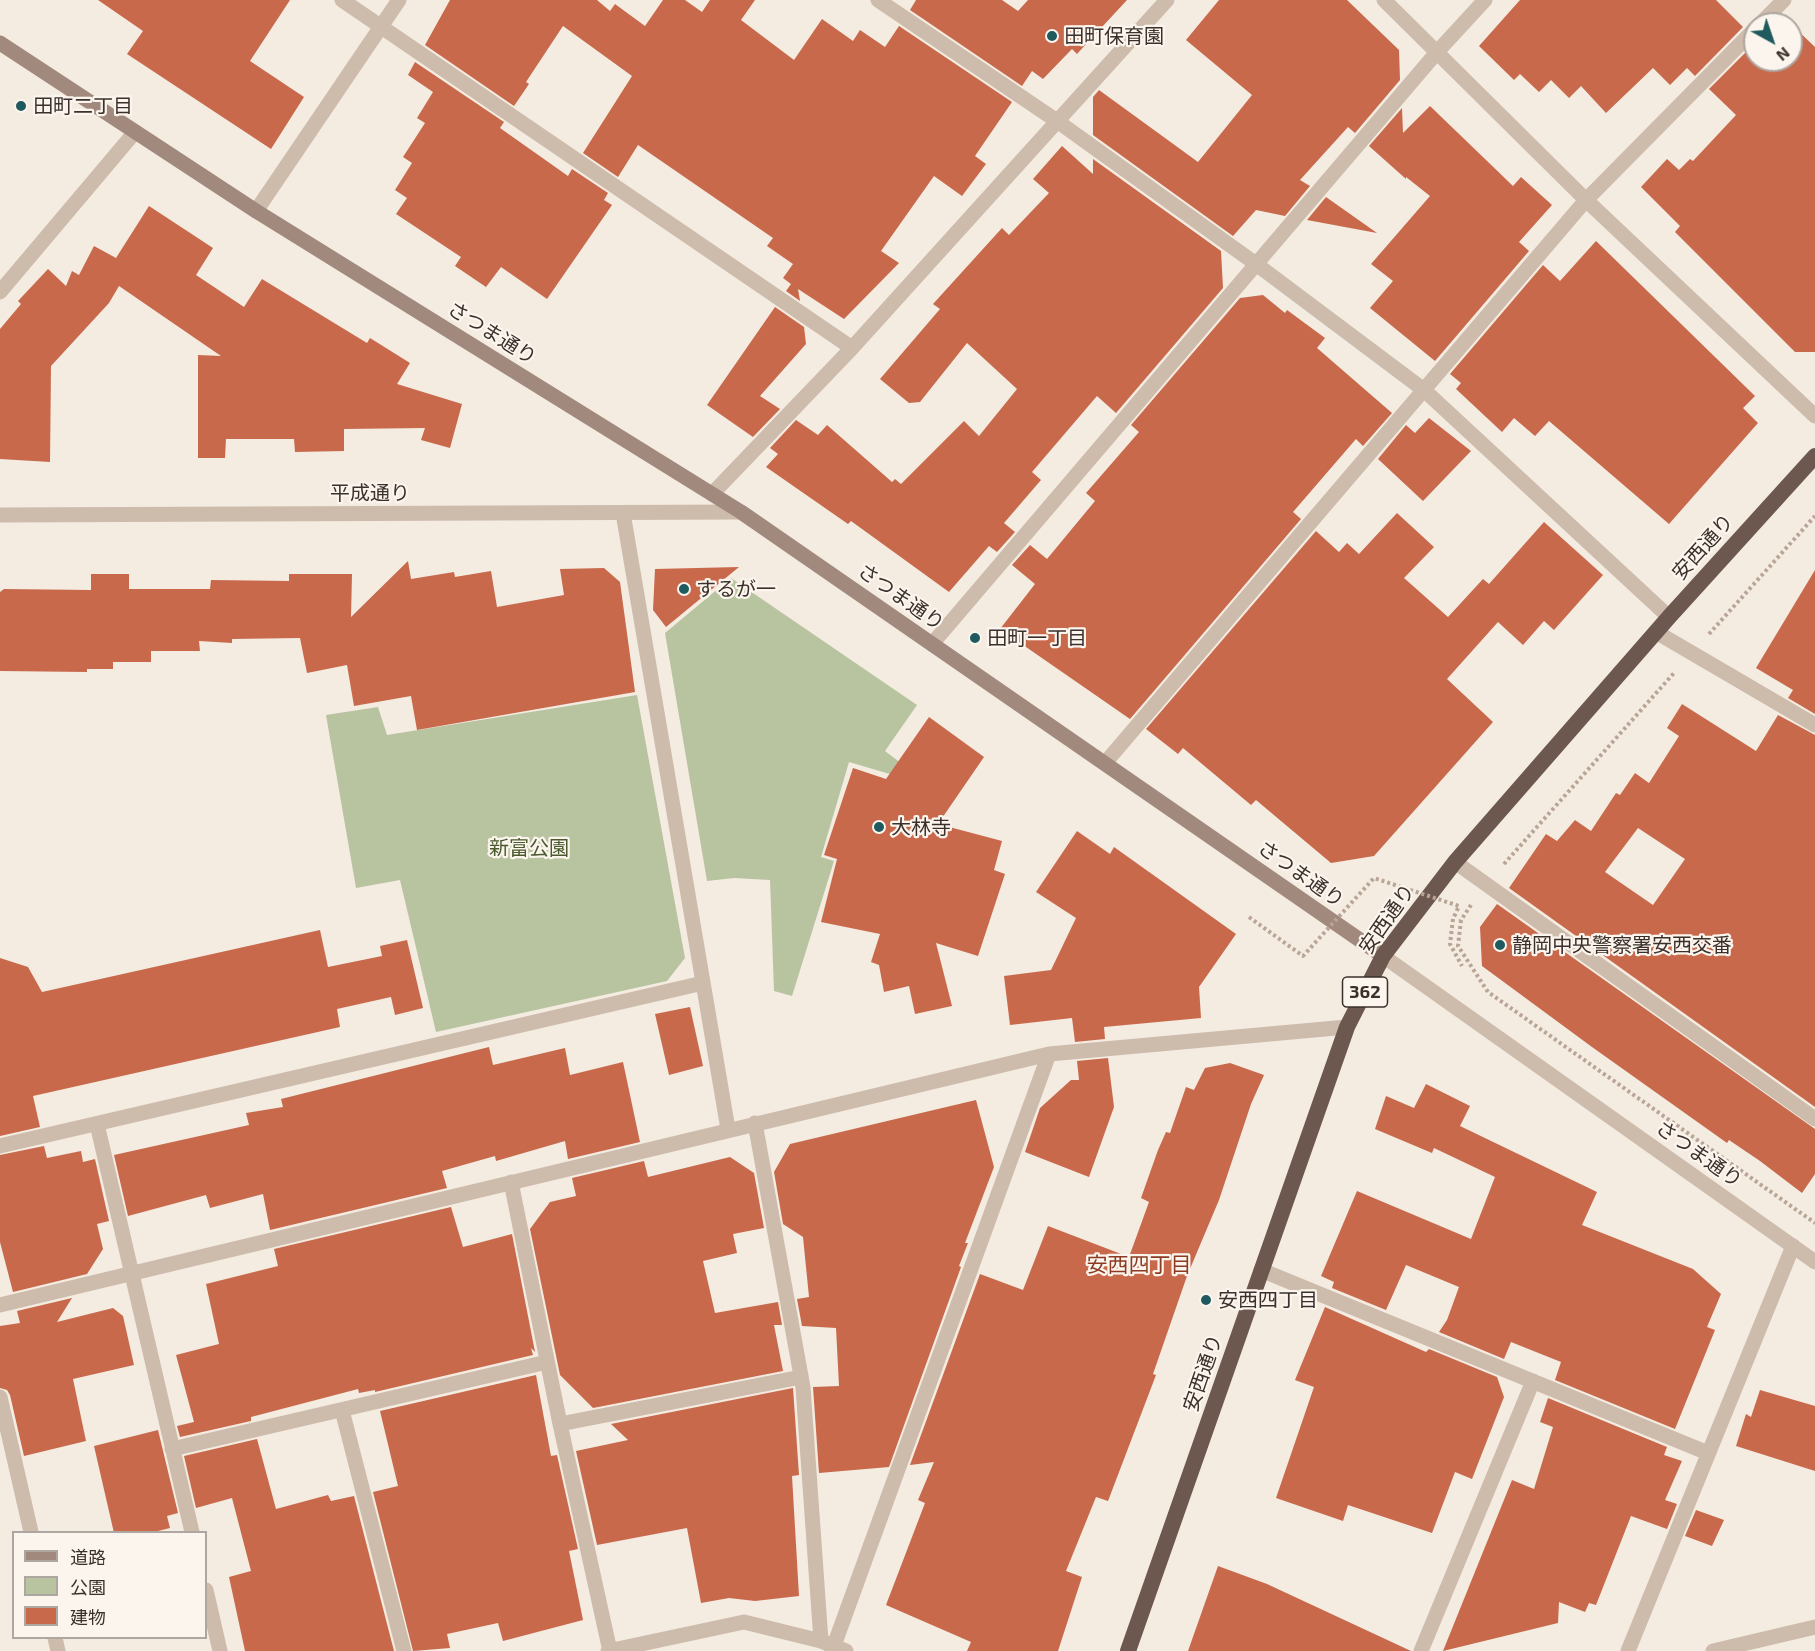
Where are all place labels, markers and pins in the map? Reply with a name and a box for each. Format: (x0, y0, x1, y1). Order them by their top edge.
place label: 田町保育園 (1064, 24, 1164, 48)
marker: 田町保育園 (1045, 29, 1059, 43)
place label: 田町二丁目 (33, 94, 133, 118)
marker: 田町二丁目 (14, 99, 28, 113)
place label: するが一 (696, 577, 776, 601)
marker: するが一 (677, 582, 691, 596)
place label: 田町一丁目 (987, 626, 1087, 650)
marker: 田町一丁目 (968, 631, 982, 645)
place label: 大林寺 (891, 815, 951, 839)
marker: 大林寺 (872, 820, 886, 834)
place label: 静岡中央警察署安西交番 (1512, 933, 1732, 957)
marker: 静岡中央警察署安西交番 (1493, 938, 1507, 952)
place label: 安西四丁目 (1218, 1288, 1318, 1312)
marker: 安西四丁目 (1199, 1293, 1213, 1307)

